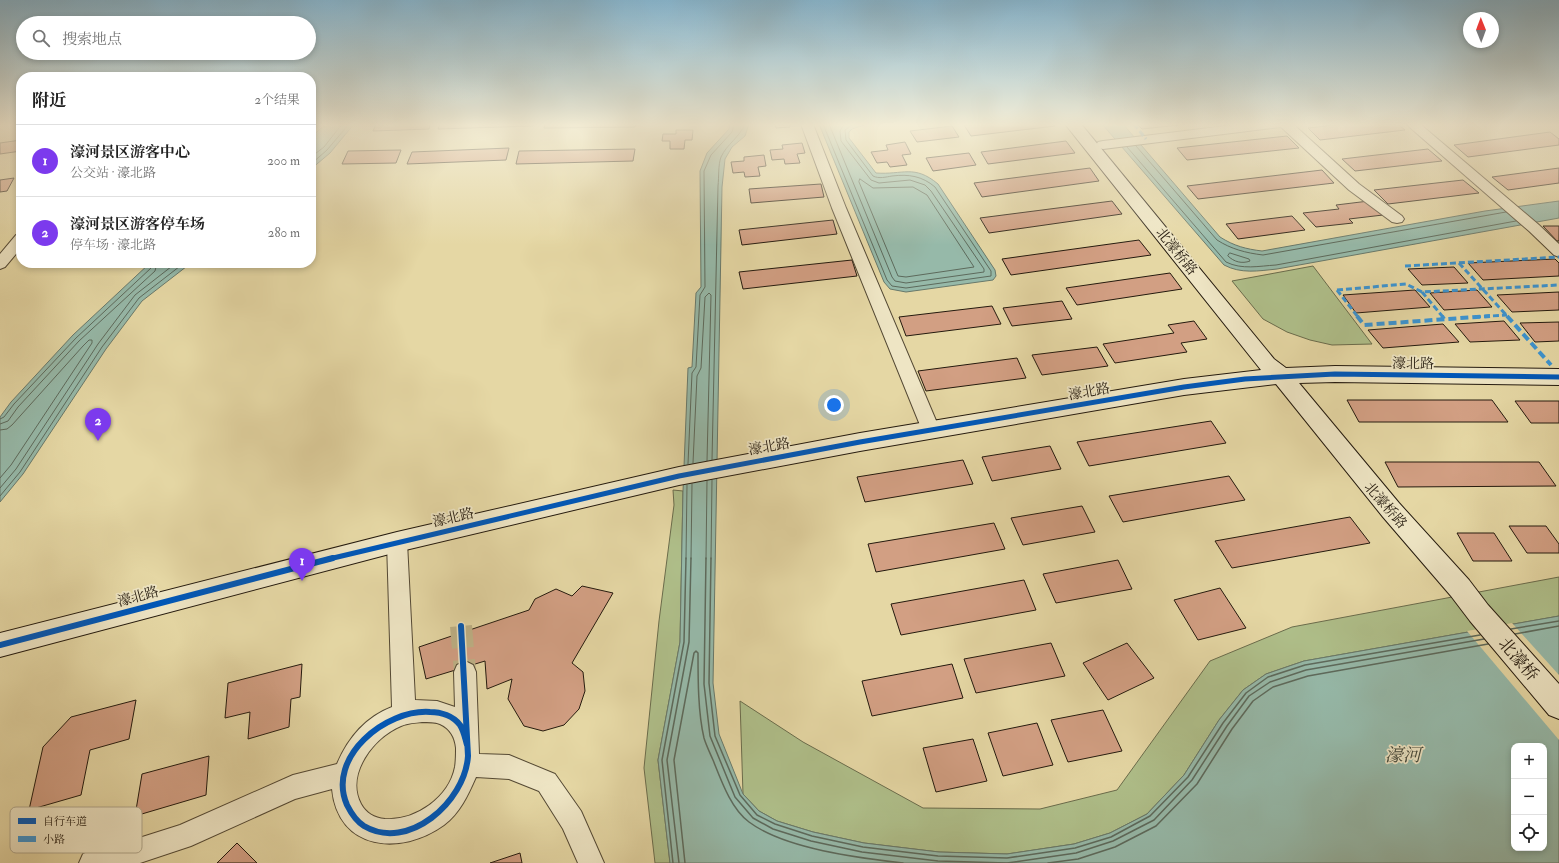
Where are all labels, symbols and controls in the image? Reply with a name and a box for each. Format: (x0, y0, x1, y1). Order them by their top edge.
north arrow (1463, 12, 1499, 48)
search box (16, 16, 316, 60)
icon: search (30, 27, 52, 49)
text: 搜索地点 (62, 30, 122, 49)
text: 附近 (32, 90, 66, 111)
text: 2个结果 (254, 92, 300, 108)
text: 濠河景区游客中心 (70, 143, 190, 162)
text: 1 (43, 153, 47, 169)
text: 200 m (267, 153, 300, 169)
text: 公交站 · 濠北路 (70, 165, 156, 181)
text: 濠河景区游客停车场 (70, 215, 205, 234)
street label: 北濠桥路 (1152, 224, 1201, 278)
text: 2 (42, 225, 48, 241)
text: 280 m (268, 225, 300, 241)
text: 停车场 · 濠北路 (70, 237, 156, 253)
street label: 濠北路 (1392, 355, 1434, 372)
street label: 濠北路 (1067, 379, 1111, 404)
your location (824, 395, 844, 415)
pin: 2 (85, 408, 111, 441)
street label: 濠北路 (747, 434, 791, 459)
street label: 北濠桥路 (1361, 479, 1410, 532)
street label: 濠北路 (431, 504, 475, 530)
pin: 1 (289, 548, 315, 581)
street label: 濠北路 (116, 583, 161, 610)
street label: 北濠桥 (1494, 633, 1543, 685)
map controls (1511, 743, 1547, 851)
button: + (1511, 743, 1547, 779)
water label: 濠河 (1385, 744, 1424, 767)
button: − (1511, 779, 1547, 815)
legend (10, 807, 142, 853)
text: 自行车道 (43, 815, 87, 828)
button: locate (1511, 815, 1547, 851)
text: 小路 (43, 833, 65, 846)

